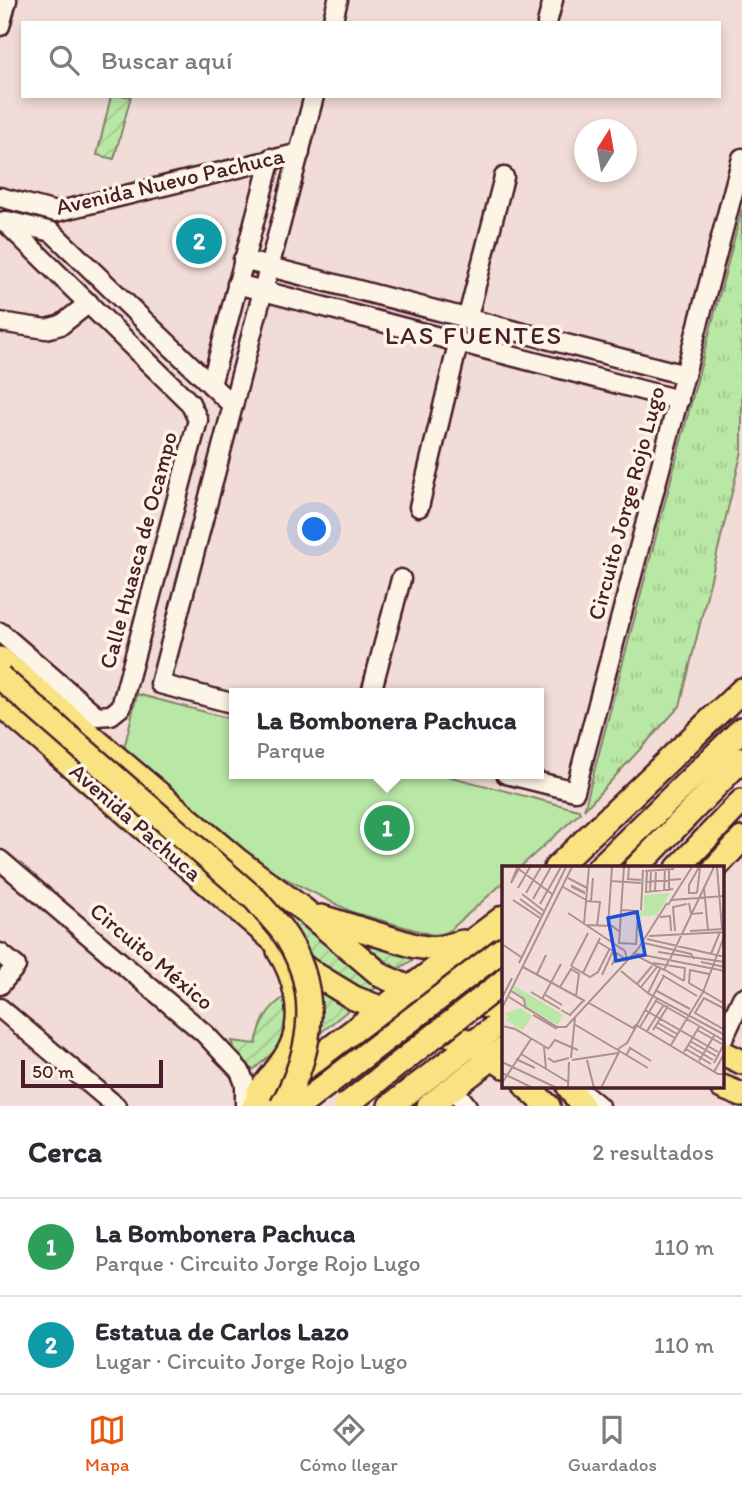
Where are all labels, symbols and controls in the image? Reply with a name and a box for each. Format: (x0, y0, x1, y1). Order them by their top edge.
search box (21, 21, 721, 98)
icon: search (45, 41, 83, 79)
text: Buscar aquí (101, 44, 232, 76)
north arrow (574, 119, 637, 182)
street label: Avenida Nuevo Pachuca (53, 141, 287, 221)
pin: 2 (176, 215, 222, 267)
district label: LAS FUENTES (385, 319, 563, 351)
street label: Circuito Jorge Rojo Lugo (581, 383, 671, 623)
street label: Calle Huasca de Ocampo (93, 428, 183, 672)
your location (297, 512, 331, 546)
popup (229, 688, 544, 779)
text: La Bombonera Pachuca (256, 704, 517, 736)
text: Parque (256, 736, 325, 764)
street label: Avenida Pachuca (64, 757, 208, 887)
pin: 1 (364, 802, 410, 854)
inset map (502, 866, 724, 1088)
street label: Circuito México (84, 896, 220, 1016)
scale bar (21, 1057, 163, 1089)
text: 50 m (32, 1060, 74, 1083)
text: Cerca (28, 1133, 102, 1170)
text: 2 resultados (592, 1138, 714, 1166)
text: La Bombonera Pachuca (95, 1217, 355, 1249)
text: 1 (46, 1233, 56, 1261)
text: 110 m (654, 1233, 714, 1261)
text: Parque · Circuito Jorge Rojo Lugo (95, 1249, 421, 1277)
text: Estatua de Carlos Lazo (95, 1315, 349, 1347)
text: 2 (45, 1331, 57, 1359)
text: 110 m (654, 1331, 714, 1359)
text: Lugar · Circuito Jorge Rojo Lugo (95, 1347, 408, 1375)
tab: Mapa (85, 1411, 129, 1476)
tab: Cómo llegar (299, 1411, 398, 1476)
tab: Guardados (568, 1411, 657, 1476)

